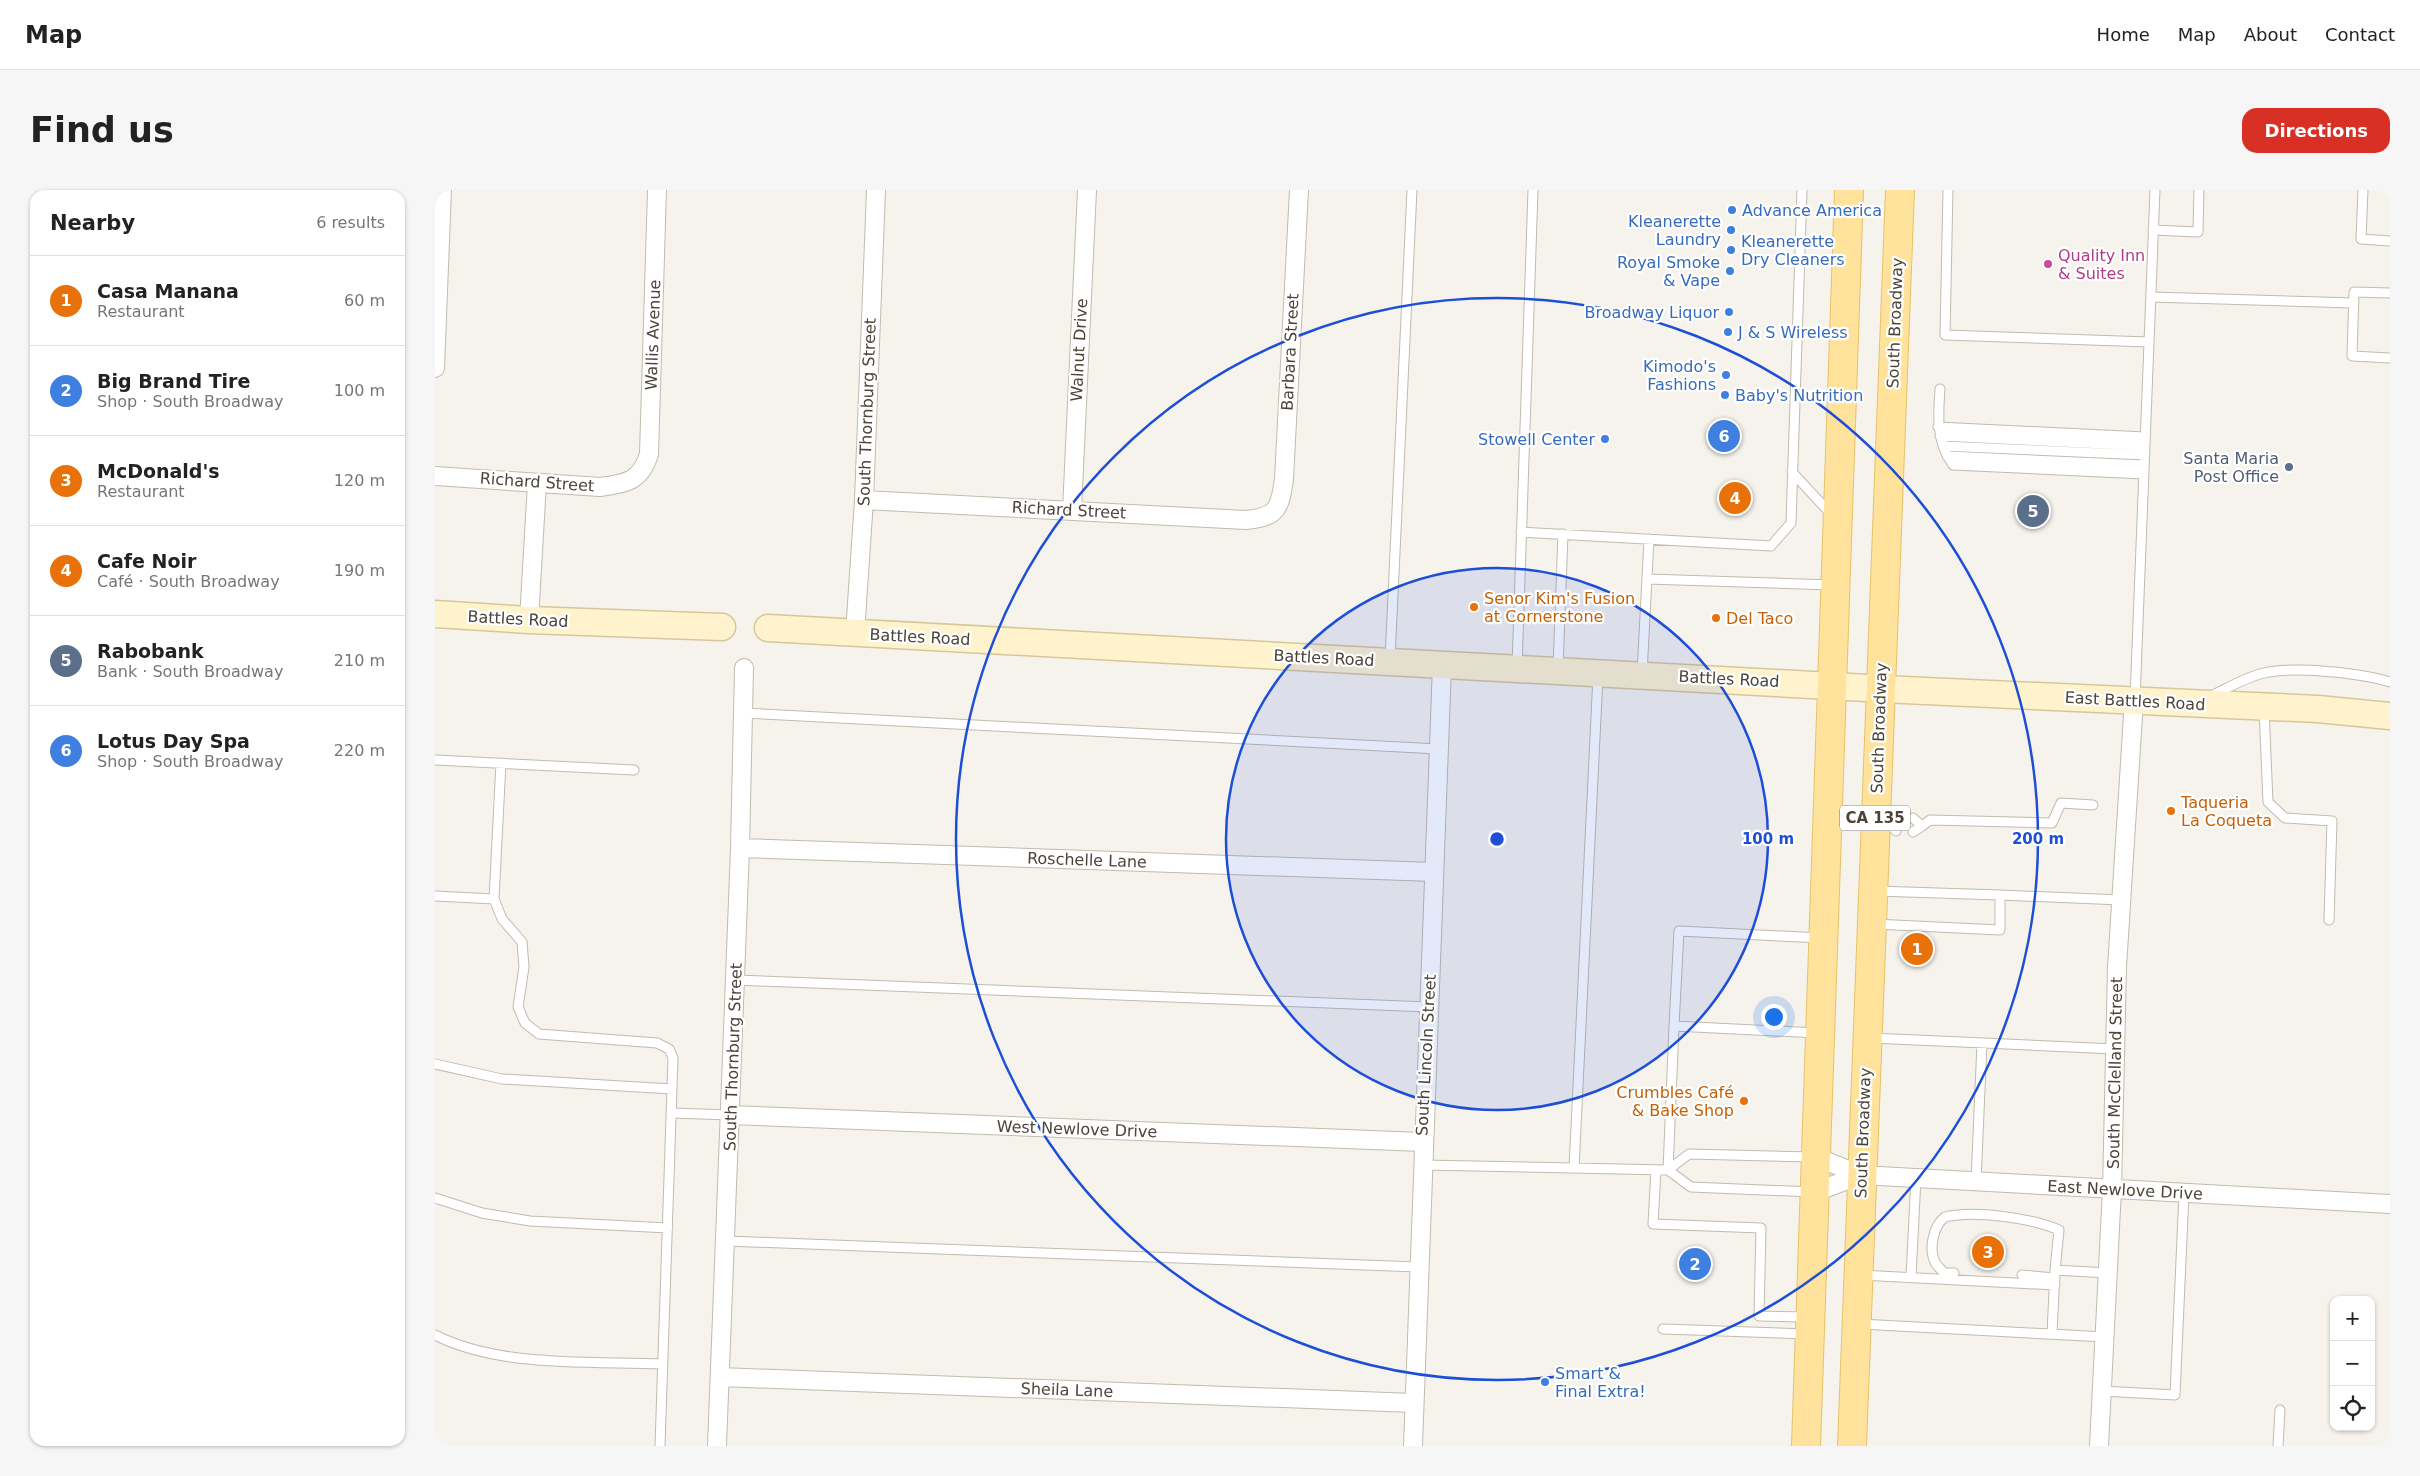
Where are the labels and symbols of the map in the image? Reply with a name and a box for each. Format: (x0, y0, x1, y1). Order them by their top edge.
place label: Advance America (1742, 201, 1882, 220)
marker: Advance America (1726, 204, 1738, 216)
place label: Kleanerette Laundry (1628, 212, 1721, 249)
marker: Kleanerette Laundry (1725, 224, 1737, 236)
place label: Kleanerette Dry Cleaners (1741, 232, 1845, 269)
marker: Kleanerette Dry Cleaners (1725, 244, 1737, 256)
place label: Quality Inn & Suites (2058, 246, 2145, 283)
place label: Royal Smoke & Vape (1617, 253, 1720, 290)
street label: South Broadway (1883, 257, 1907, 389)
marker: Quality Inn & Suites (2042, 258, 2054, 270)
marker: Royal Smoke & Vape (1724, 265, 1736, 277)
street label: Wallis Avenue (642, 279, 664, 391)
street label: Barbara Street (1277, 293, 1303, 411)
street label: Walnut Drive (1067, 298, 1091, 402)
place label: Broadway Liquor (1585, 303, 1719, 322)
marker: Broadway Liquor (1723, 306, 1735, 318)
street label: South Thornburg Street (854, 318, 880, 506)
place label: J & S Wireless (1737, 323, 1848, 342)
marker: J & S Wireless (1722, 326, 1734, 338)
place label: Kimodo's Fashions (1643, 357, 1716, 394)
marker: Kimodo's Fashions (1720, 369, 1732, 381)
place label: Baby's Nutrition (1735, 386, 1863, 405)
marker: Baby's Nutrition (1719, 389, 1731, 401)
pin: 6 (1708, 417, 1740, 455)
place label: Stowell Center (1478, 430, 1595, 449)
marker: Stowell Center (1599, 433, 1611, 445)
place label: Santa Maria Post Office (2183, 449, 2279, 486)
marker: Santa Maria Post Office (2283, 461, 2295, 473)
street label: Richard Street (479, 469, 595, 495)
pin: 4 (1719, 479, 1751, 517)
pin: 5 (2017, 492, 2049, 530)
street label: Richard Street (1011, 498, 1127, 522)
place label: Senor Kim's Fusion at Cornerstone (1484, 589, 1635, 626)
marker: Senor Kim's Fusion at Cornerstone (1468, 601, 1480, 613)
street label: Battles Road (467, 607, 569, 631)
place label: Del Taco (1726, 609, 1793, 628)
marker: Del Taco (1710, 612, 1722, 624)
street label: Battles Road (869, 625, 971, 649)
street label: Battles Road (1273, 646, 1375, 670)
street label: South Broadway (1867, 662, 1891, 794)
street label: Battles Road (1678, 667, 1780, 691)
street label: East Battles Road (2064, 688, 2206, 714)
place label: Taqueria La Coqueta (2180, 793, 2272, 830)
marker: Taqueria La Coqueta (2165, 805, 2177, 817)
road number: CA 135 (1840, 806, 1910, 830)
centre of rings (1488, 830, 1506, 848)
text: 100 m (1742, 830, 1794, 848)
text: 200 m (2012, 830, 2064, 848)
street label: Roschelle Lane (1027, 848, 1147, 872)
pin: 1 (1901, 930, 1933, 968)
street label: South Thornburg Street (720, 963, 746, 1151)
street label: South Lincoln Street (1412, 974, 1440, 1136)
street label: South McClelland Street (2104, 977, 2126, 1169)
your location (1761, 1004, 1787, 1030)
street label: South Broadway (1851, 1067, 1875, 1199)
place label: Crumbles Café & Bake Shop (1616, 1083, 1734, 1120)
marker: Crumbles Café & Bake Shop (1738, 1095, 1750, 1107)
street label: West Newlove Drive (996, 1117, 1158, 1141)
street label: East Newlove Drive (2047, 1176, 2203, 1204)
pin: 3 (1972, 1233, 2004, 1271)
pin: 2 (1679, 1245, 1711, 1283)
place label: Smart & Final Extra! (1555, 1364, 1646, 1401)
marker: Smart & Final Extra! (1539, 1376, 1551, 1388)
street label: Sheila Lane (1020, 1379, 1114, 1401)

